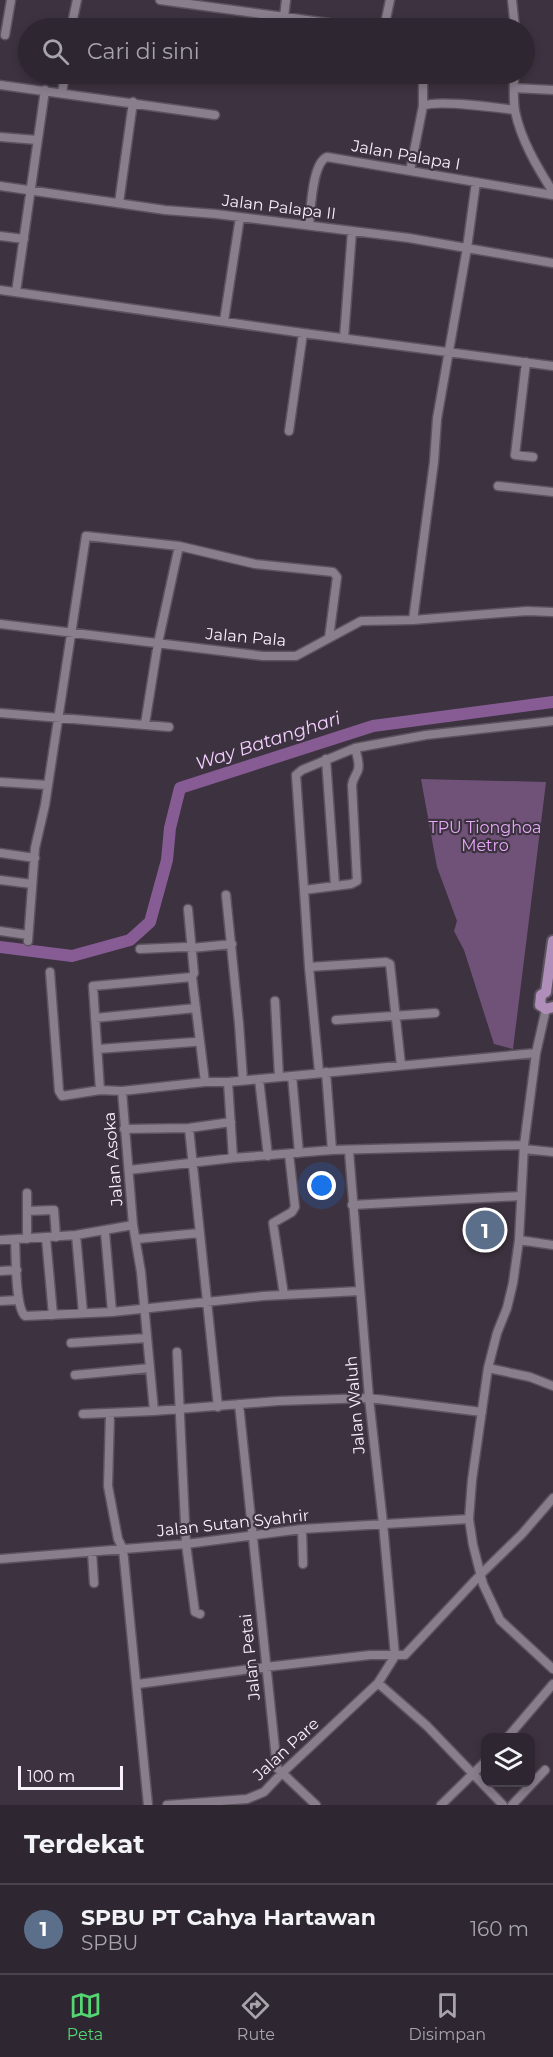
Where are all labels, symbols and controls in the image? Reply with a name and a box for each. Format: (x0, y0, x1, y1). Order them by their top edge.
search box (18, 18, 535, 84)
icon: search (39, 35, 72, 68)
text: Cari di sini (87, 38, 200, 65)
street label: Jalan Palapa I (349, 136, 462, 174)
street label: Jalan Palapa II (220, 190, 337, 223)
street label: Jalan Pala (204, 624, 287, 650)
water label: Way Batanghari (193, 707, 343, 775)
park label: TPU Tionghoa Metro (429, 818, 541, 855)
street label: Jalan Asoka (99, 1111, 127, 1208)
your location (307, 1171, 336, 1200)
pin: 1 (466, 1208, 504, 1252)
street label: Jalan Waluh (341, 1355, 369, 1456)
street label: Jalan Sutan Syahrir (155, 1506, 310, 1541)
street label: Jalan Petai (236, 1613, 264, 1702)
street label: Jalan Pare (249, 1714, 323, 1785)
map controls (481, 1733, 535, 1787)
button: layers (481, 1733, 535, 1787)
scale bar (18, 1763, 123, 1790)
text: 100 m (27, 1767, 75, 1786)
text: Terdekat (24, 1828, 145, 1860)
text: SPBU PT Cahya Hartawan (81, 1904, 376, 1931)
text: 1 (40, 1917, 47, 1941)
text: 160 m (470, 1917, 529, 1941)
text: SPBU (81, 1931, 138, 1955)
tab: Peta (67, 1989, 103, 2044)
tab: Rute (237, 1989, 275, 2044)
tab: Disimpan (409, 1989, 486, 2044)

